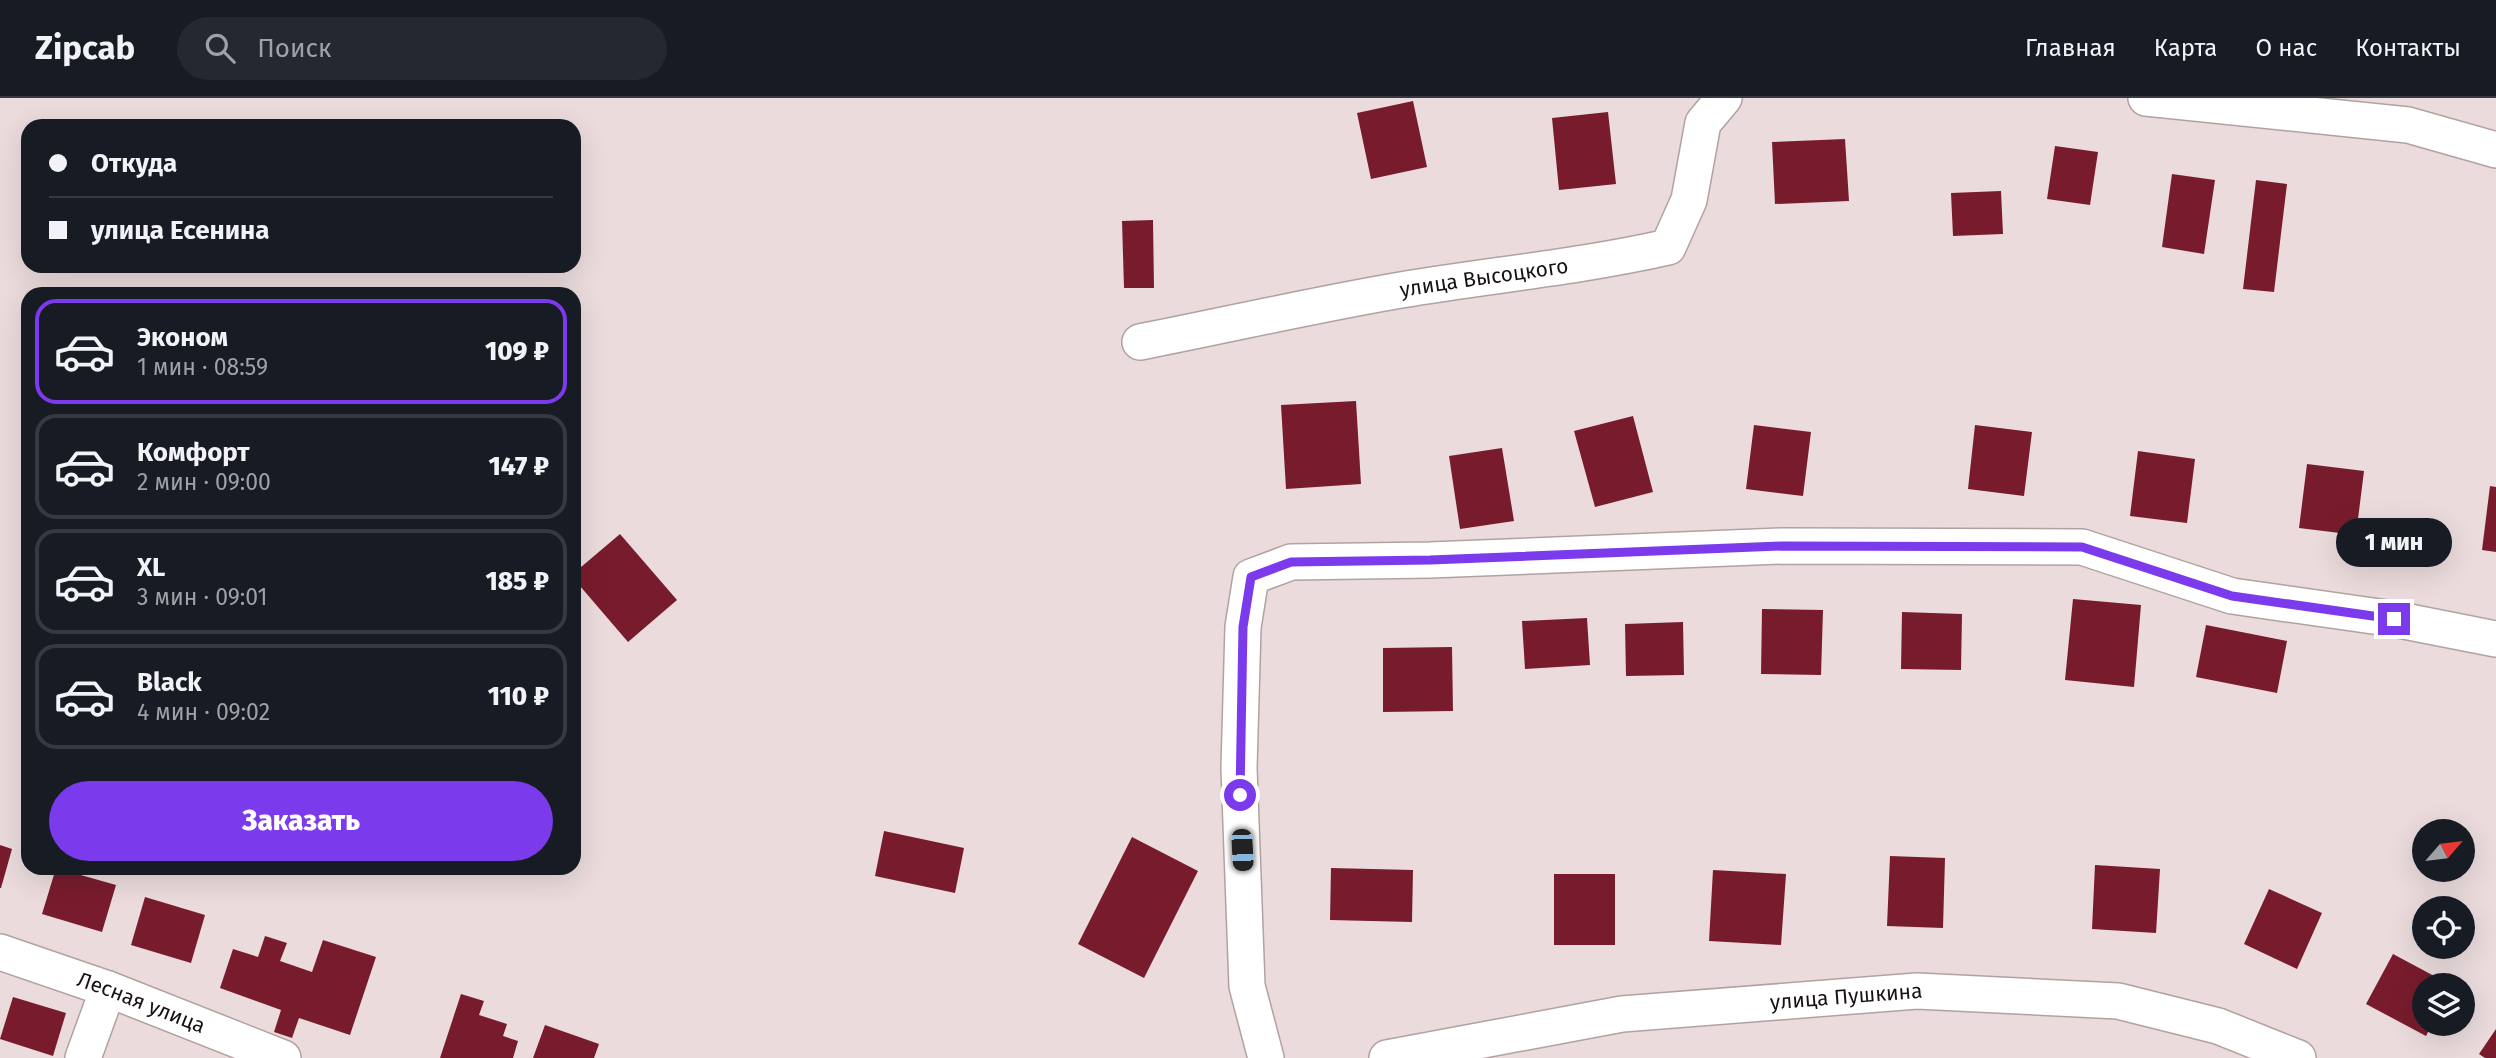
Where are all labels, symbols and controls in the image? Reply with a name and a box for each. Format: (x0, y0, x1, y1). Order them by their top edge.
search box (177, 17, 667, 80)
text: Zipcab (35, 28, 135, 68)
icon: search (201, 29, 239, 67)
text: Поиск (257, 33, 332, 64)
text: Главная (2025, 34, 2116, 62)
text: Карта (2154, 34, 2217, 62)
text: О нас (2255, 34, 2317, 62)
text: Контакты (2355, 34, 2461, 62)
text: Откуда (91, 148, 177, 179)
text: улица Есенина (91, 215, 270, 246)
street label: улица Высоцкого (1398, 253, 1570, 303)
icon: car (53, 320, 116, 383)
text: Эконом (137, 322, 228, 353)
text: 109 ₽ (485, 336, 549, 367)
text: 1 мин · 08:59 (137, 353, 268, 381)
icon: car (53, 435, 116, 498)
text: Комфорт (137, 437, 250, 468)
text: 147 ₽ (488, 451, 549, 482)
text: 2 мин · 09:00 (137, 468, 271, 496)
callout: 1 мин (2336, 518, 2452, 566)
text: 1 мин (2365, 528, 2423, 556)
icon: car (53, 550, 116, 613)
text: XL (137, 552, 165, 583)
text: 185 ₽ (485, 566, 549, 597)
text: 3 мин · 09:01 (137, 583, 268, 611)
route end (2378, 603, 2410, 635)
icon: car (53, 665, 116, 728)
text: Black (137, 667, 202, 698)
text: 110 ₽ (488, 681, 549, 712)
text: 4 мин · 09:02 (137, 698, 270, 726)
route start (1224, 779, 1256, 811)
button: Заказать (49, 781, 553, 861)
north arrow (2412, 819, 2474, 882)
map controls (2412, 819, 2475, 1036)
car (1231, 828, 1254, 872)
button: locate (2412, 896, 2475, 959)
street label: Лесная улица (74, 966, 209, 1039)
button: layers (2412, 973, 2475, 1036)
street label: улица Пушкина (1769, 978, 1923, 1015)

